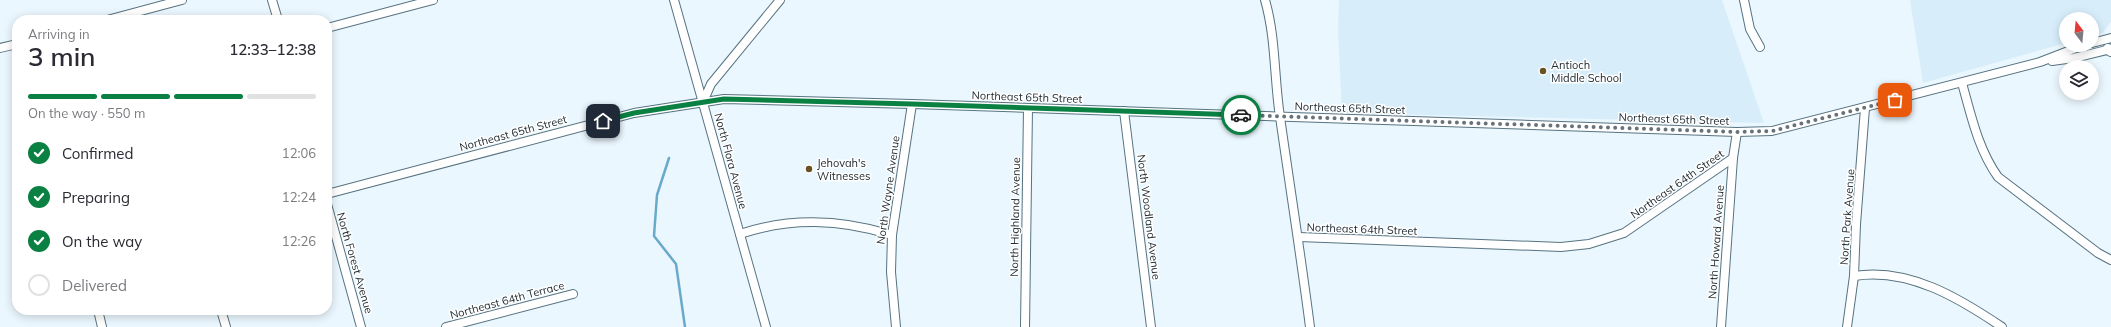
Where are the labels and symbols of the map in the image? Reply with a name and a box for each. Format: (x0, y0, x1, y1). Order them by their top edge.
north arrow (2059, 12, 2099, 52)
place label: Antioch Middle School (1551, 58, 1622, 85)
marker: Antioch Middle School (1538, 66, 1548, 76)
pin (1878, 83, 1912, 117)
street label: Northeast 65th Street (972, 88, 1083, 106)
courier (1221, 95, 1261, 135)
street label: Northeast 65th Street (1295, 99, 1406, 117)
pin (586, 104, 620, 138)
street label: Northeast 65th Street (1619, 110, 1730, 128)
street label: North Flora Avenue (711, 111, 751, 211)
street label: Northeast 65th Street (458, 112, 568, 154)
street label: North Wayne Avenue (873, 135, 903, 245)
street label: Northeast 64th Street (1628, 146, 1726, 221)
street label: North Woodland Avenue (1134, 154, 1164, 280)
place label: Jehovah's Witnesses (817, 156, 870, 183)
street label: North Highland Avenue (1007, 157, 1023, 277)
marker: Jehovah's Witnesses (804, 164, 814, 174)
street label: North Park Avenue (1837, 168, 1857, 266)
street label: North Howard Avenue (1705, 184, 1727, 300)
street label: North Forest Avenue (334, 211, 376, 315)
street label: Northeast 64th Street (1307, 220, 1418, 238)
street label: Northeast 64th Terrace (448, 278, 566, 322)

